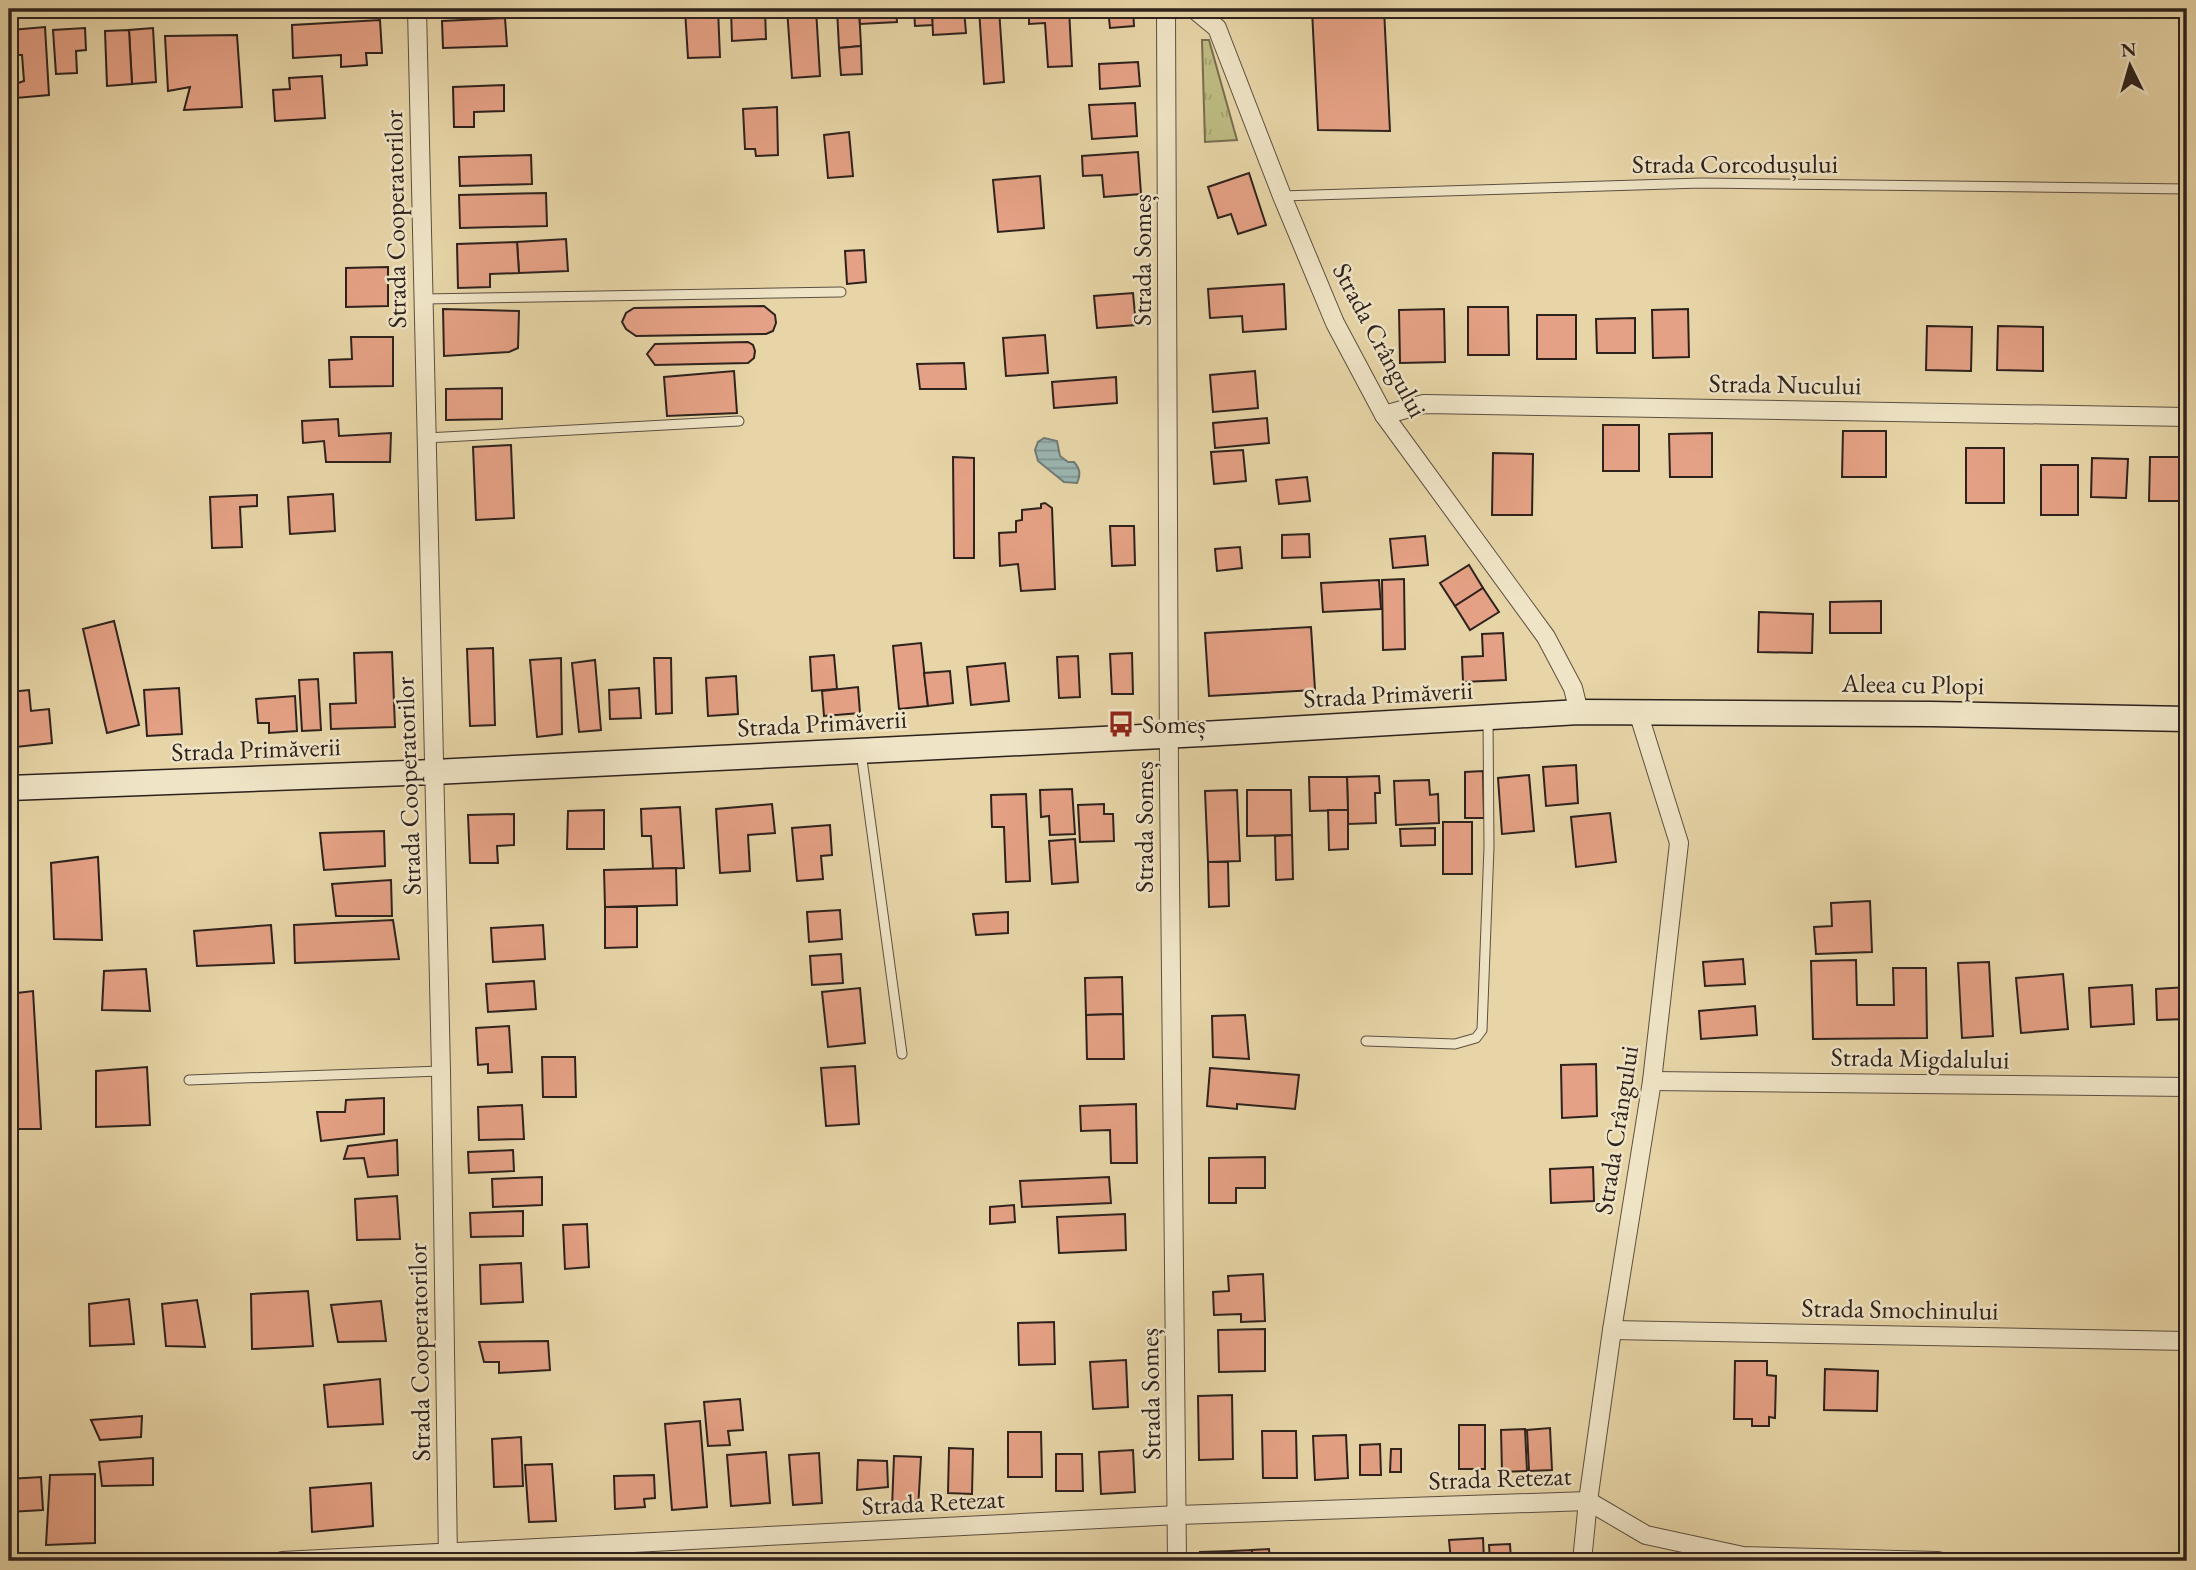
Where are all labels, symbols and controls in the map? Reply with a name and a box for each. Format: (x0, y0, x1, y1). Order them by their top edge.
north arrow (2094, 32, 2164, 102)
text: N (2120, 36, 2138, 63)
street label: Strada Cooperatorilor (376, 109, 414, 329)
street label: Strada Corcodușului (1632, 147, 1838, 181)
street label: Strada Someș (1125, 194, 1159, 326)
street label: Strada Crângului (1325, 257, 1435, 423)
street label: Strada Nucului (1708, 366, 1862, 402)
street label: Aleea cu Plopi (1840, 666, 1985, 702)
street label: Strada Primăverii (1302, 673, 1474, 715)
street label: Strada Cooperatorilor (387, 676, 429, 896)
street label: Strada Primăverii (736, 702, 908, 744)
place label: Someș (1142, 707, 1206, 741)
bus stop icon: Someș (1106, 709, 1136, 739)
street label: Strada Primăverii (171, 729, 341, 769)
street label: Strada Someș (1127, 761, 1161, 893)
street label: Strada Migdalului (1830, 1039, 2010, 1077)
street label: Strada Crângului (1586, 1043, 1646, 1217)
street label: Strada Cooperatorilor (400, 1242, 438, 1462)
street label: Strada Smochinului (1801, 1290, 1999, 1328)
street label: Strada Someș (1132, 1328, 1168, 1460)
street label: Strada Retezat (1428, 1459, 1572, 1497)
street label: Strada Retezat (861, 1481, 1005, 1523)

